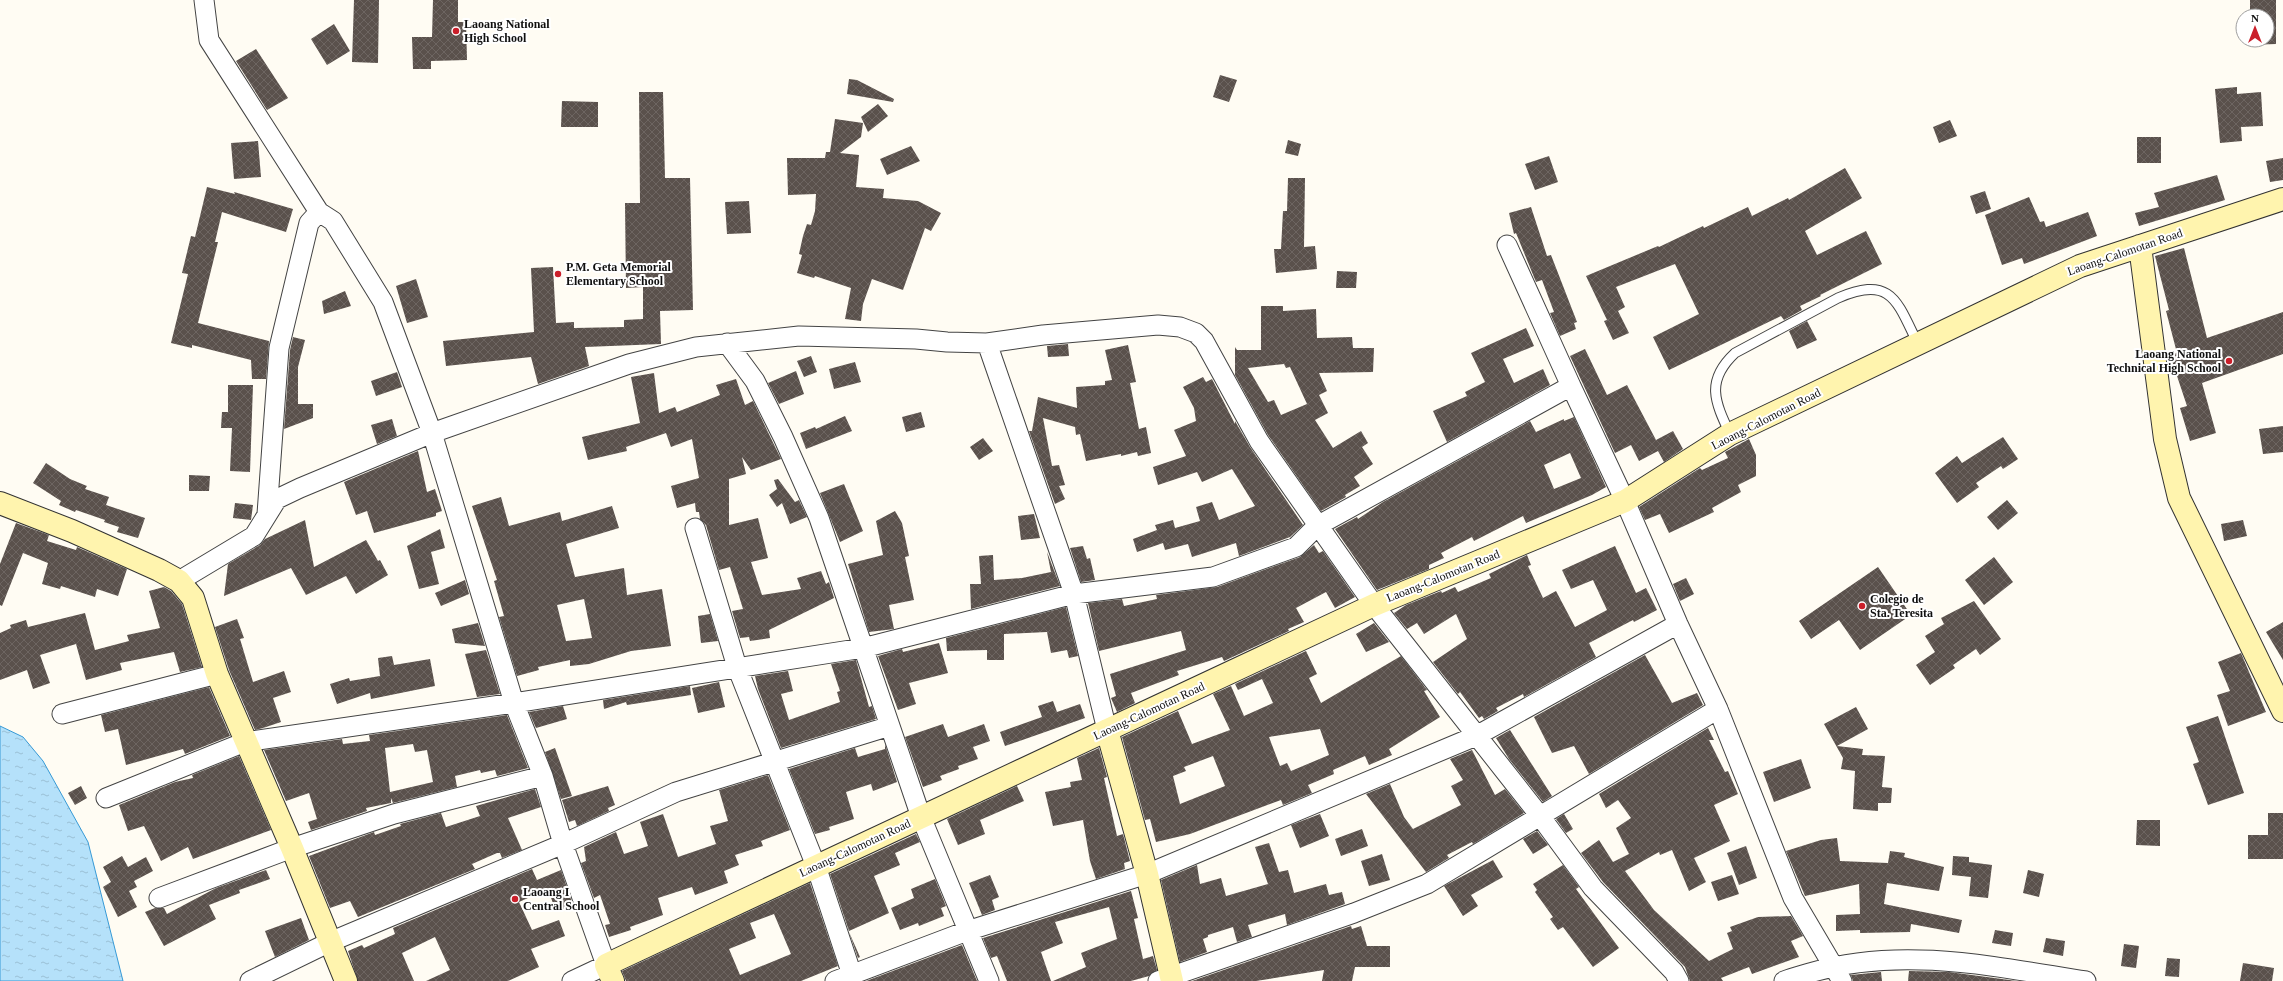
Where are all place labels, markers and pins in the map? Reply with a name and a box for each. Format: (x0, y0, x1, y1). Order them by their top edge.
place label: Laoang National High School (464, 17, 550, 45)
marker: Laoang National High School (451, 26, 461, 36)
place label: P.M. Geta Memorial Elementary School (566, 260, 672, 288)
marker: P.M. Geta Memorial Elementary School (553, 269, 563, 279)
place label: Laoang National Technical High School (2107, 347, 2222, 375)
marker: Laoang National Technical High School (2224, 356, 2234, 366)
place label: Colegio de Sta. Teresita (1870, 592, 1933, 620)
marker: Colegio de Sta. Teresita (1857, 601, 1867, 611)
place label: Laoang I Central School (523, 885, 600, 913)
marker: Laoang I Central School (510, 894, 520, 904)

